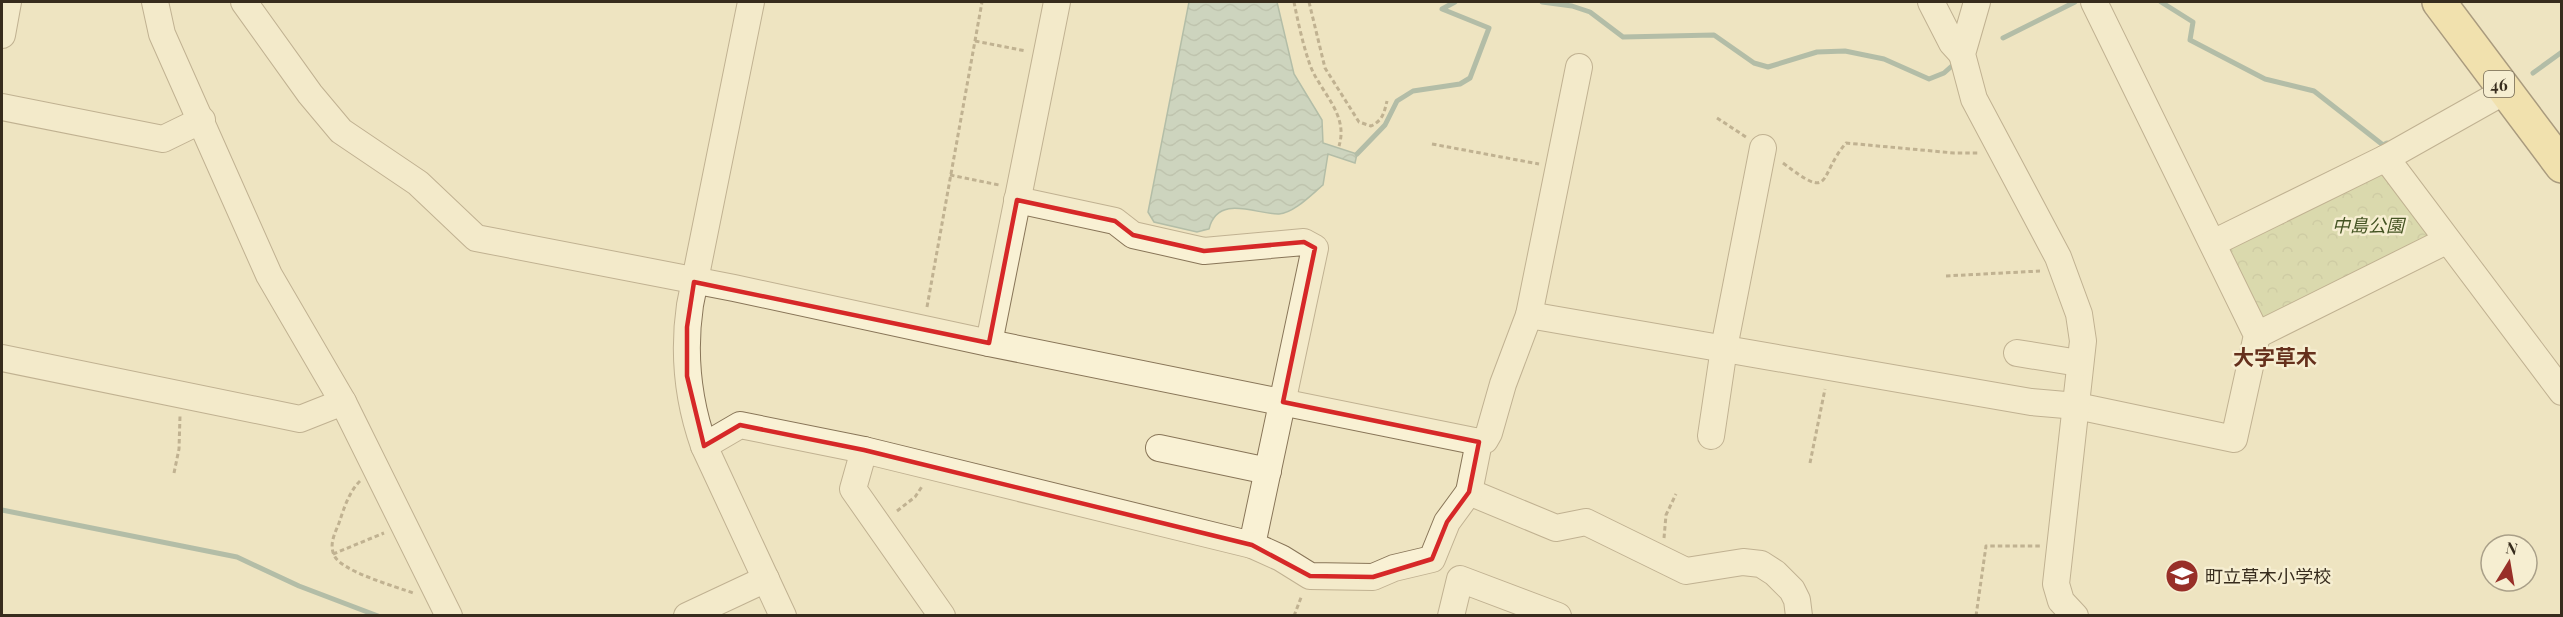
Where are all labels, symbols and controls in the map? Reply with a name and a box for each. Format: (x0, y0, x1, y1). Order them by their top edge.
road number: 46 (2484, 71, 2514, 97)
park label: 中島公園 (2332, 213, 2407, 237)
district label: 大字草木 (2233, 342, 2317, 370)
north arrow (2479, 533, 2539, 593)
text: N (2504, 536, 2520, 559)
school or university icon: 町立草木小学校 (2164, 558, 2200, 594)
place label: 町立草木小学校 (2205, 564, 2331, 588)

